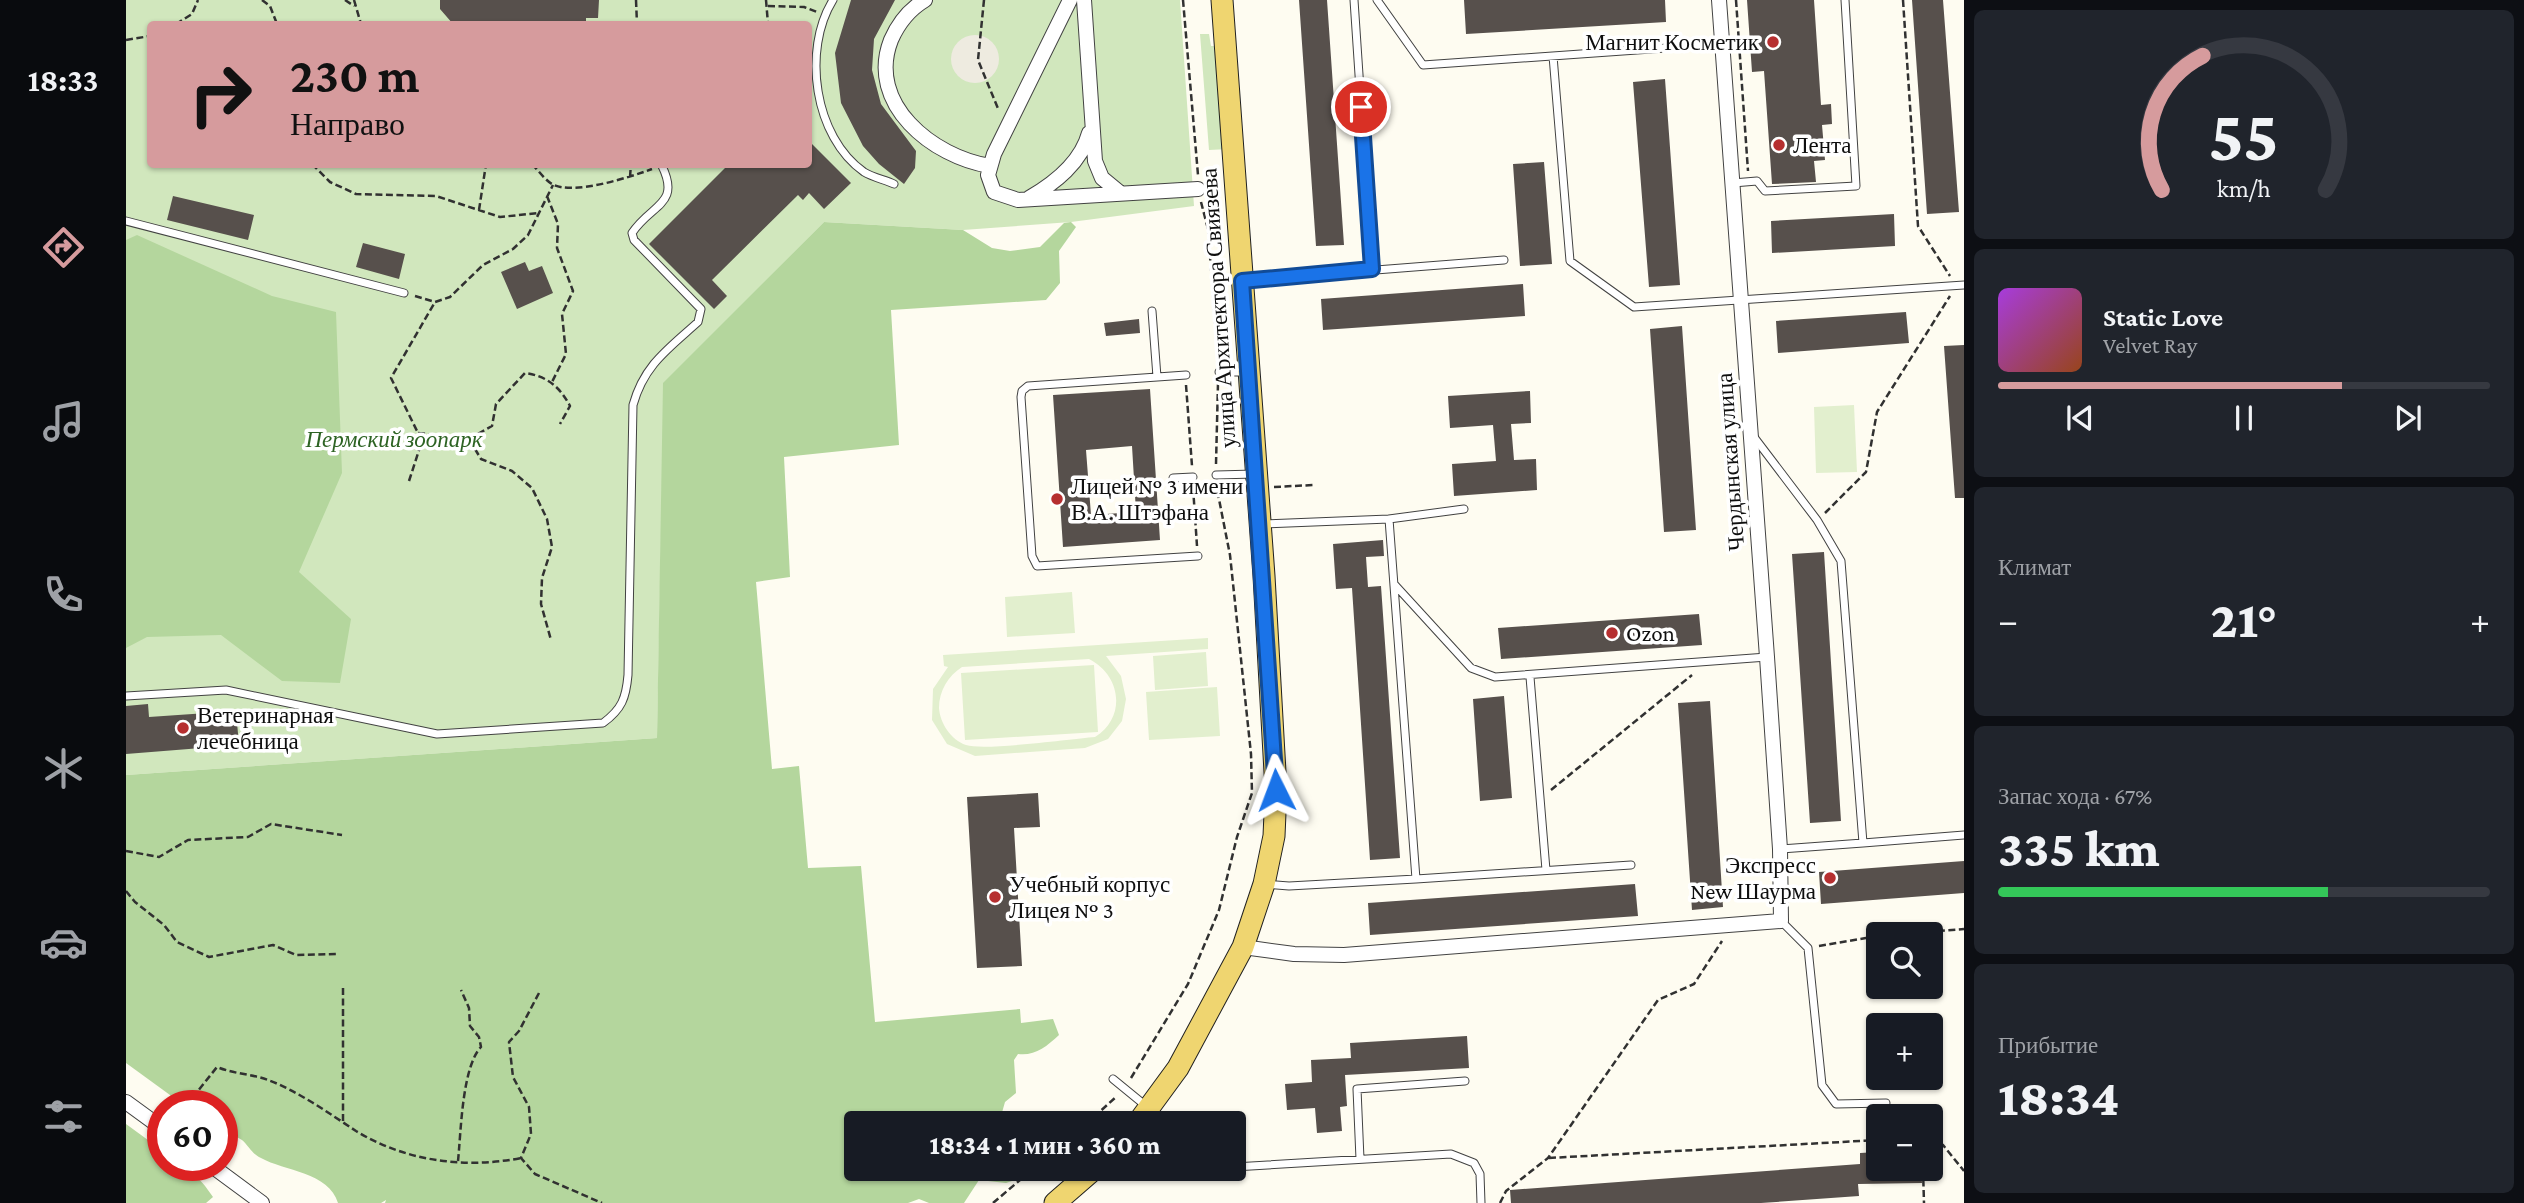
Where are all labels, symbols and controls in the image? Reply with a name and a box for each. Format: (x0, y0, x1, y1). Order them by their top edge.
place label: Магнит Косметик (1585, 29, 1760, 55)
marker: Магнит Косметик (1765, 34, 1781, 50)
text: 230 m (290, 48, 420, 103)
icon: right (175, 49, 266, 140)
text: 18:33 (28, 62, 98, 98)
pin (1331, 77, 1391, 137)
icon: arrive (1342, 88, 1380, 126)
text: 55 (2209, 96, 2279, 177)
text: Направо (290, 106, 405, 142)
place label: Лента (1793, 132, 1852, 158)
marker: Лента (1771, 137, 1787, 153)
street label: улица Архитектора Свиязева (1195, 167, 1241, 449)
text: km/h (2217, 175, 2271, 202)
icon: directions (39, 223, 88, 272)
text: Static Love (2103, 303, 2223, 332)
text: Velvet Ray (2103, 332, 2197, 358)
street label: Чердынская улица (1711, 372, 1749, 552)
icon: music (39, 397, 88, 446)
icon: previous (2061, 399, 2099, 437)
icon: pause (2225, 399, 2263, 437)
icon: next (2389, 399, 2427, 437)
park label: Пермский зоопарк (304, 426, 483, 452)
place label: Лицей № 3 имени В.А. Штэфана (1071, 473, 1243, 525)
marker: Лицей № 3 имени В.А. Штэфана (1049, 491, 1065, 507)
text: Климат (1998, 554, 2071, 580)
icon: phone (39, 570, 88, 619)
text: 21° (2211, 590, 2277, 648)
text: − (1998, 599, 2018, 641)
text: + (2470, 599, 2490, 641)
place label: Ozon (1626, 620, 1675, 646)
marker: Ozon (1604, 625, 1620, 641)
place label: Ветеринарная лечебница (197, 702, 334, 754)
marker: Ветеринарная лечебница (175, 720, 191, 736)
icon: climate (39, 744, 88, 793)
position arrow (1239, 753, 1313, 827)
text: Запас хода · 67% (1998, 783, 2152, 809)
text: 335 km (1998, 819, 2160, 877)
place label: Экспресс New Шаурма (1690, 852, 1816, 904)
marker: Экспресс New Шаурма (1822, 870, 1838, 886)
place label: Учебный корпус Лицея № 3 (1009, 871, 1170, 923)
marker: Учебный корпус Лицея № 3 (987, 889, 1003, 905)
icon: car (39, 918, 88, 967)
map controls (1866, 922, 1943, 1181)
button: search (1866, 922, 1943, 999)
button: + (1866, 1013, 1943, 1090)
text: Прибытие (1998, 1032, 2098, 1058)
text: 18:34 (1998, 1068, 2119, 1126)
speed limit sign: 60 (147, 1090, 238, 1181)
icon: filters (39, 1092, 88, 1141)
button: − (1866, 1104, 1943, 1181)
text: 18:34 · 1 мин · 360 m (930, 1131, 1160, 1160)

